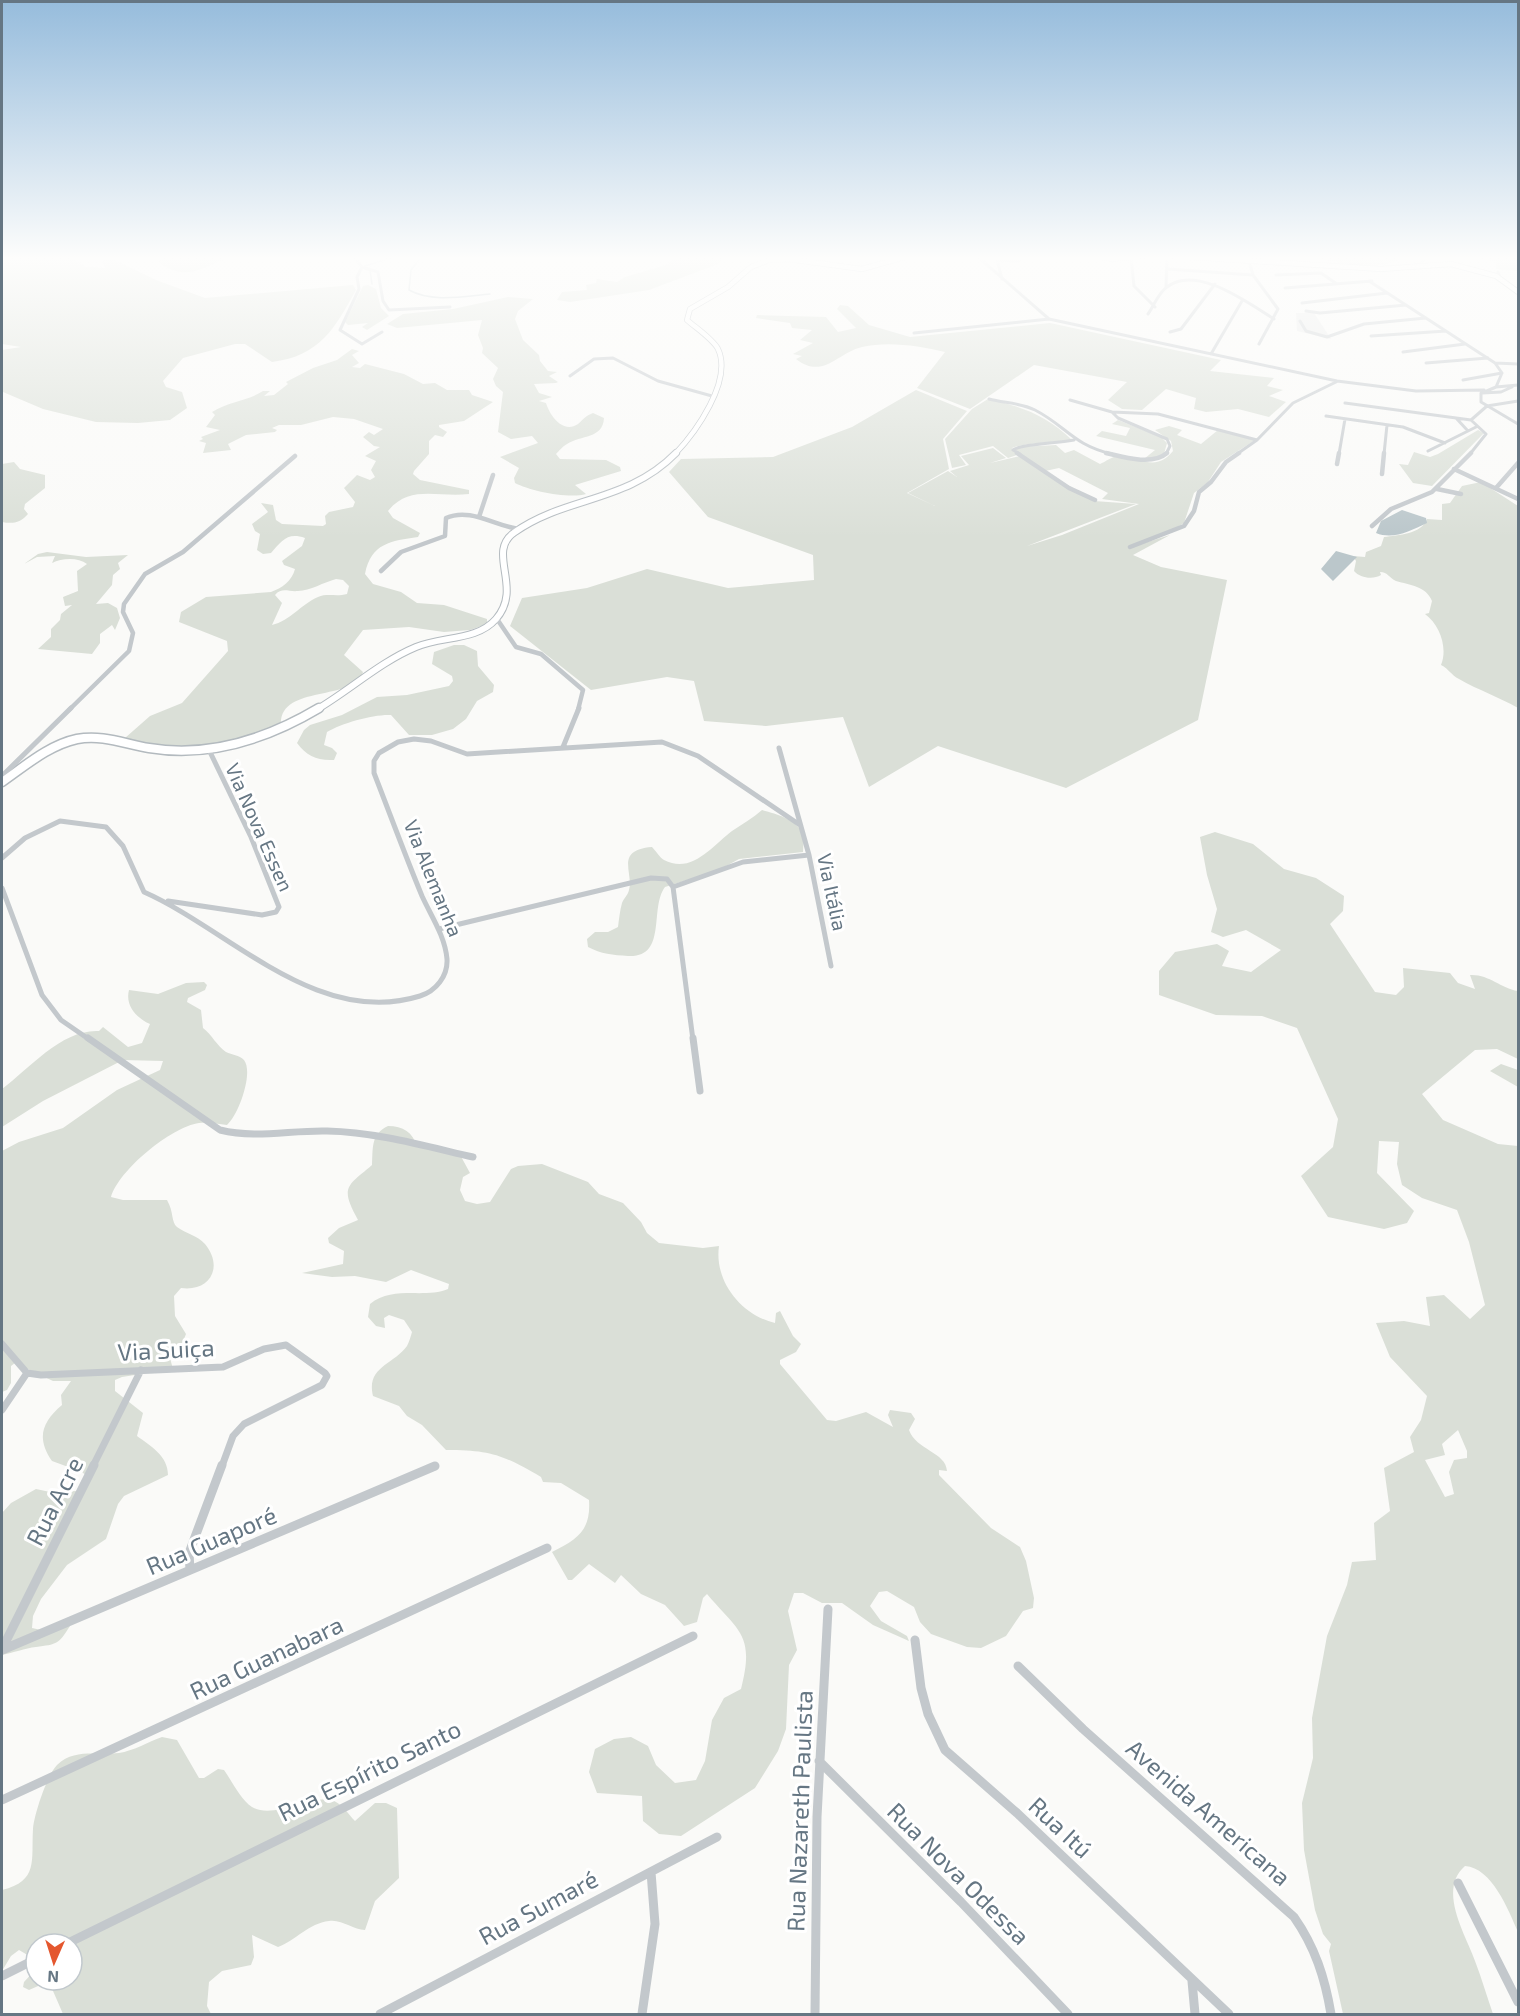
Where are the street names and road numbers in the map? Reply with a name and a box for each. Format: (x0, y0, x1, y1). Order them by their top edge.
street label: Via Nova Essen (221, 759, 299, 895)
street label: Via Alemanha (400, 816, 468, 940)
street label: Via Itália (813, 851, 853, 933)
street label: Via Suiça (117, 1332, 215, 1367)
street label: Rua Acre (19, 1452, 89, 1550)
street label: Rua Guaporé (141, 1500, 281, 1580)
street label: Rua Guanabara (185, 1609, 347, 1705)
street label: Rua Nazareth Paulista (780, 1690, 818, 1932)
street label: Rua Espírito Santo (273, 1713, 465, 1827)
street label: Avenida Americana (1121, 1733, 1297, 1891)
street label: Rua Itú (1023, 1790, 1099, 1864)
street label: Rua Nova Odessa (882, 1796, 1036, 1950)
street label: Rua Sumaré (474, 1864, 602, 1950)

